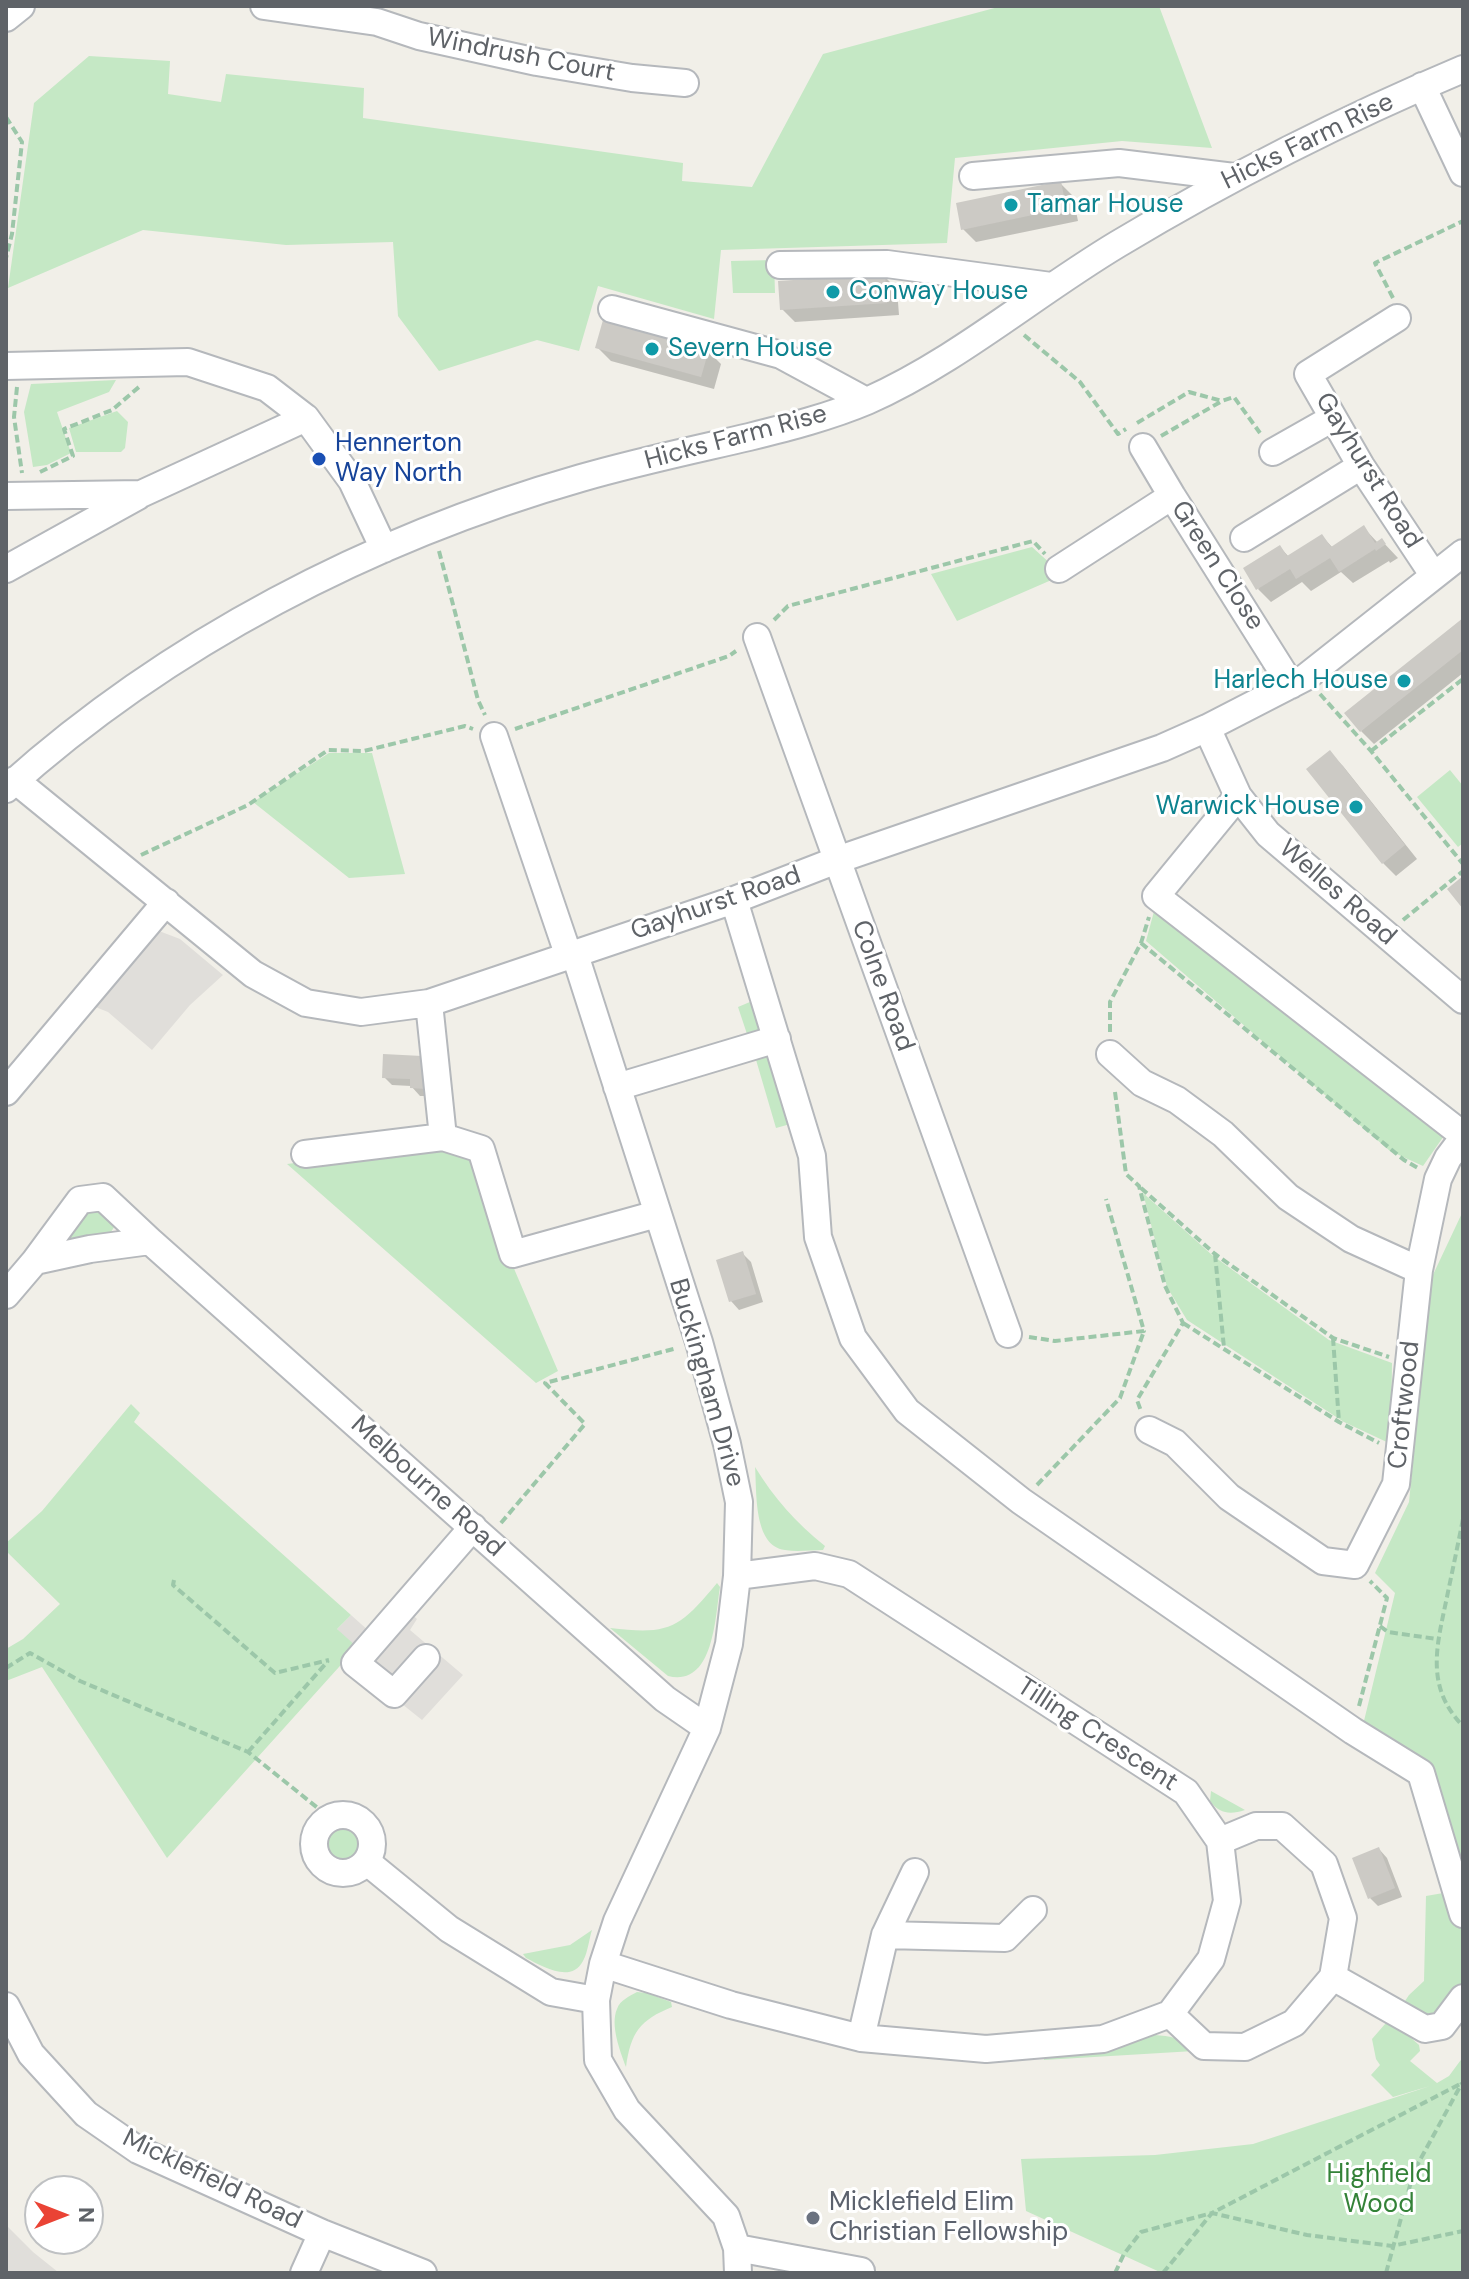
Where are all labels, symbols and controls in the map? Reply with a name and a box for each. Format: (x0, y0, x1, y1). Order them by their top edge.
street label: Windrush Court (424, 22, 618, 90)
street label: Hicks Farm Rise (1217, 87, 1399, 197)
place label: Tamar House (1027, 189, 1183, 221)
marker: Tamar House (1002, 196, 1020, 214)
place label: Conway House (849, 276, 1028, 308)
marker: Conway House (824, 283, 842, 301)
place label: Severn House (668, 333, 832, 365)
marker: Severn House (643, 340, 661, 358)
street label: Gayhurst Road (1308, 387, 1428, 555)
street label: Hicks Farm Rise (641, 399, 831, 477)
place label: Hennerton Way North (335, 428, 462, 490)
marker: Hennerton Way North (310, 450, 328, 468)
street label: Green Close (1164, 495, 1270, 637)
place label: Harlech House (1213, 665, 1388, 697)
marker: Harlech House (1395, 672, 1413, 690)
place label: Warwick House (1156, 791, 1340, 823)
marker: Warwick House (1347, 798, 1365, 816)
street label: Welles Road (1272, 834, 1402, 952)
street label: Gayhurst Road (627, 860, 805, 948)
street label: Colne Road (844, 916, 920, 1056)
street label: Buckingham Drive (661, 1275, 751, 1491)
street label: Croftwood (1383, 1339, 1427, 1471)
street label: Melbourne Road (344, 1410, 510, 1564)
street label: Tilling Crescent (1011, 1671, 1183, 1799)
street label: Micklefield Road (117, 2123, 307, 2237)
park label: Highfield Wood (1327, 2159, 1431, 2220)
north arrow (24, 2175, 104, 2255)
place label: Micklefield Elim Christian Fellowship (829, 2187, 1068, 2248)
text: N (72, 2207, 101, 2223)
marker: Micklefield Elim Christian Fellowship (804, 2209, 822, 2227)

